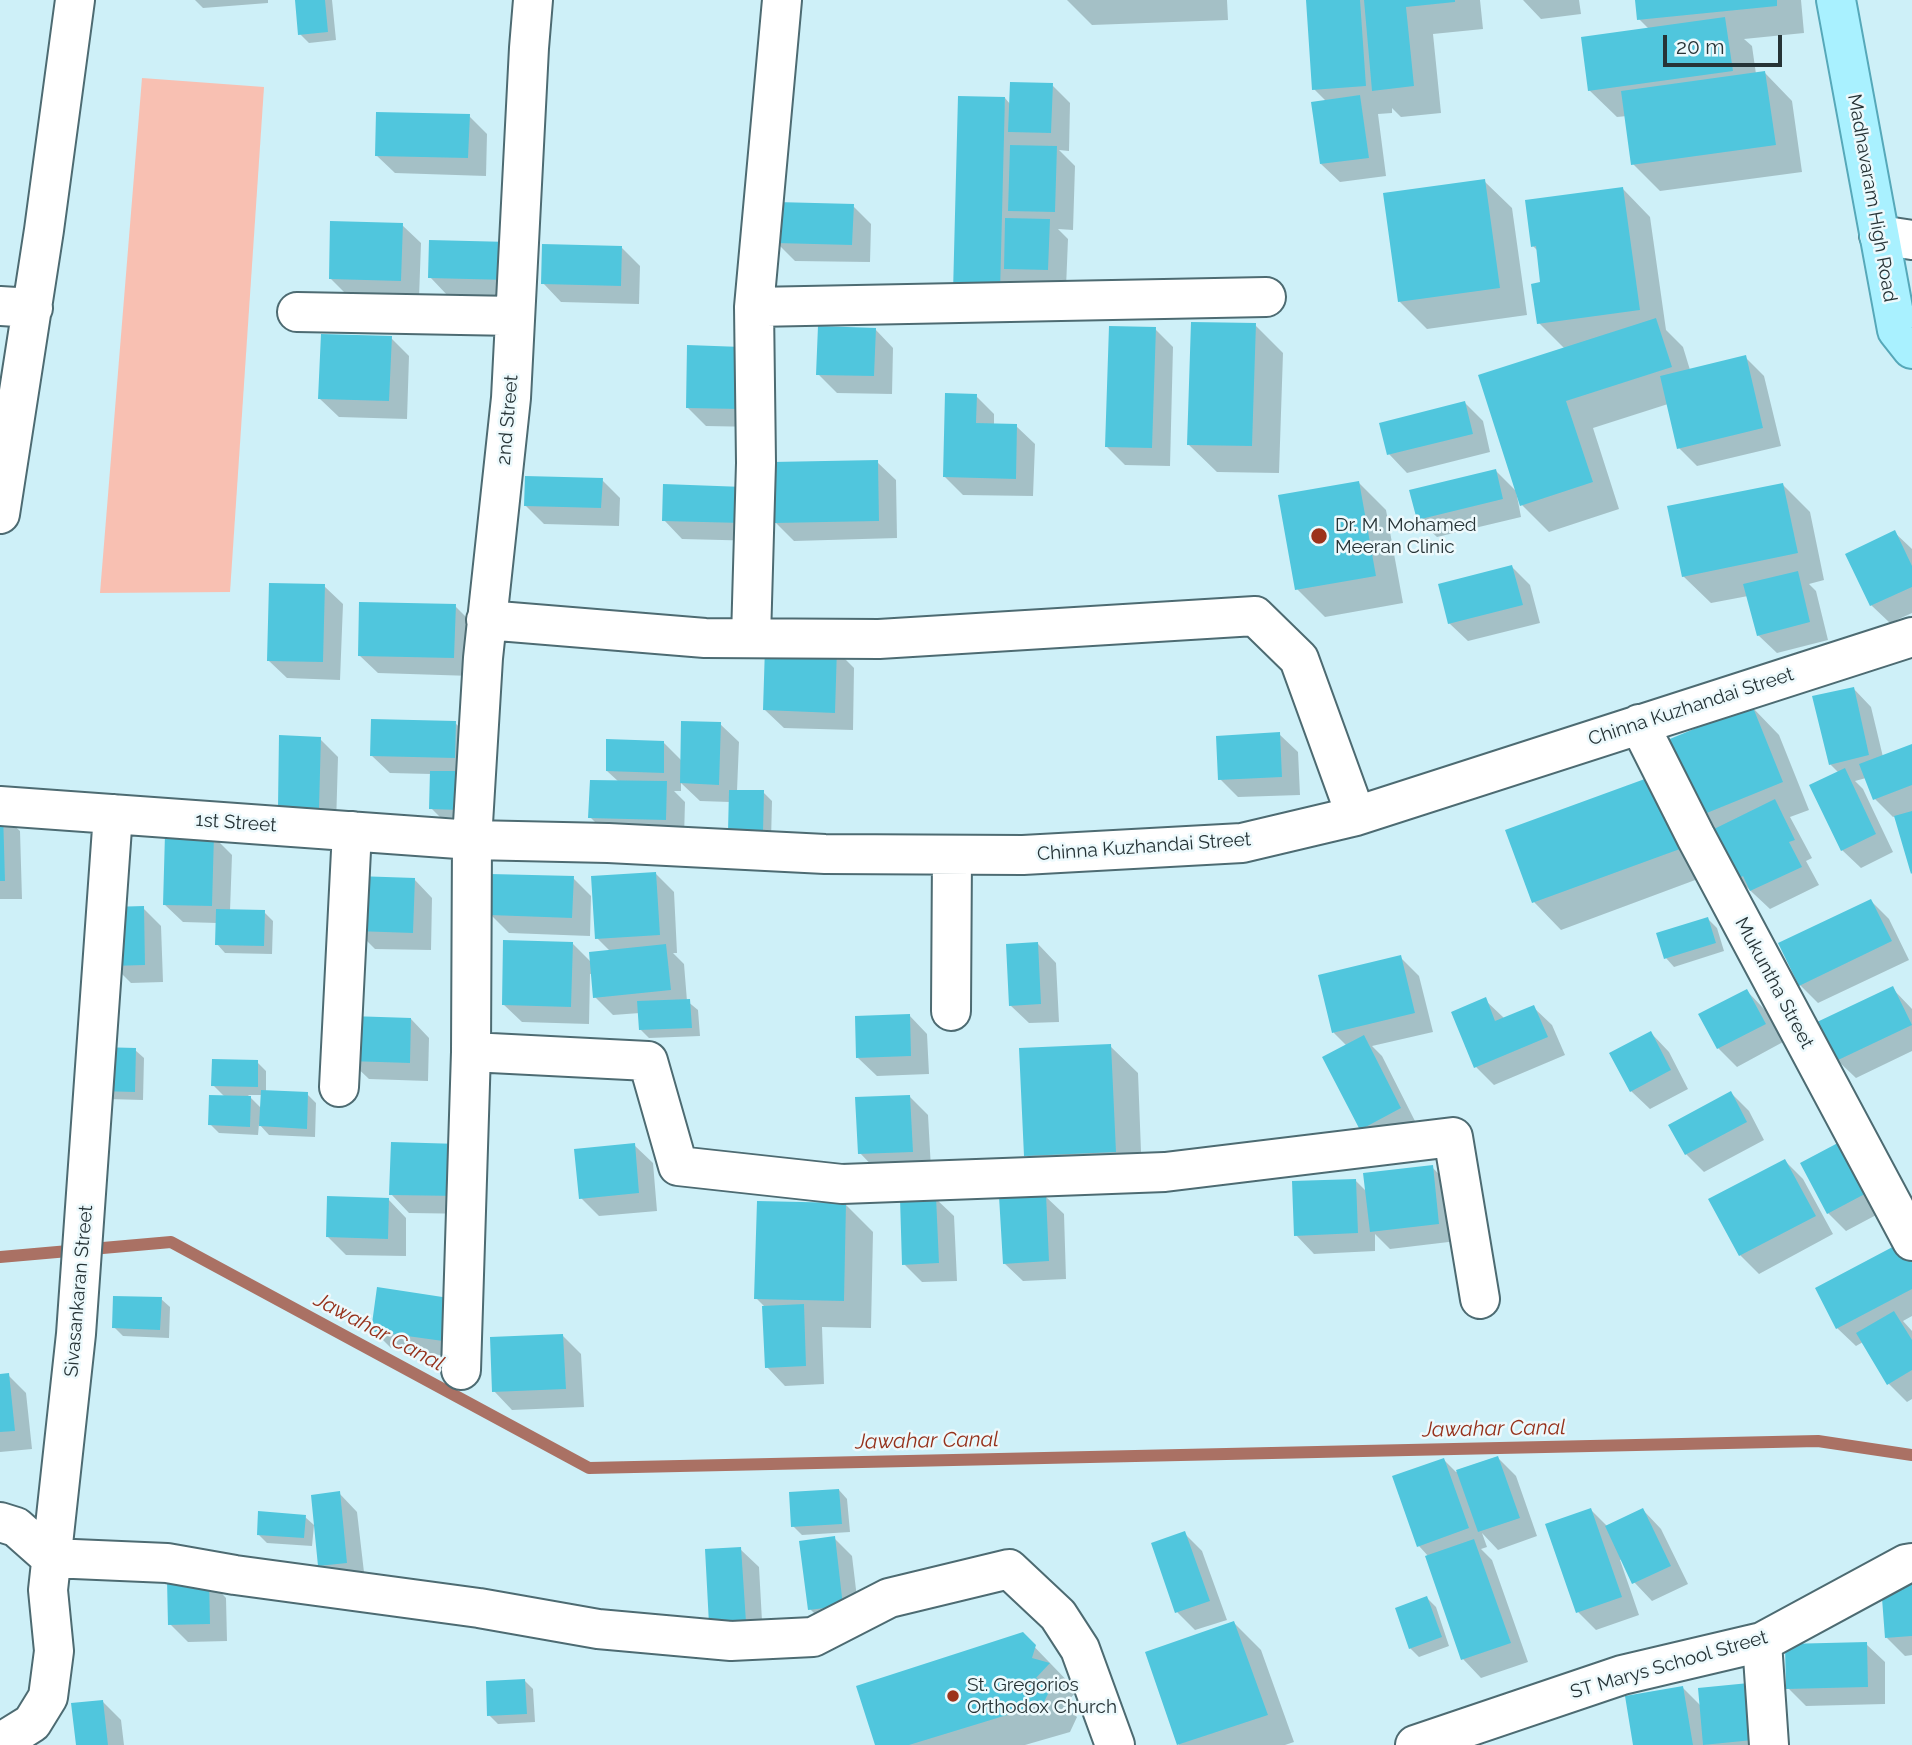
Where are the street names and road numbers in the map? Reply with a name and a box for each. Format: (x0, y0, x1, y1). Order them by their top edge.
street label: Madhavaram High Road (1842, 92, 1902, 304)
street label: 2nd Street (493, 374, 523, 466)
street label: Chinna Kuzhandai Street (1585, 663, 1797, 751)
street label: 1st Street (195, 809, 277, 837)
street label: Chinna Kuzhandai Street (1036, 828, 1252, 866)
street label: Mukuntha Street (1730, 913, 1818, 1053)
street label: Sivasankaran Street (60, 1204, 98, 1378)
street label: ST Marys School Street (1568, 1626, 1770, 1704)

